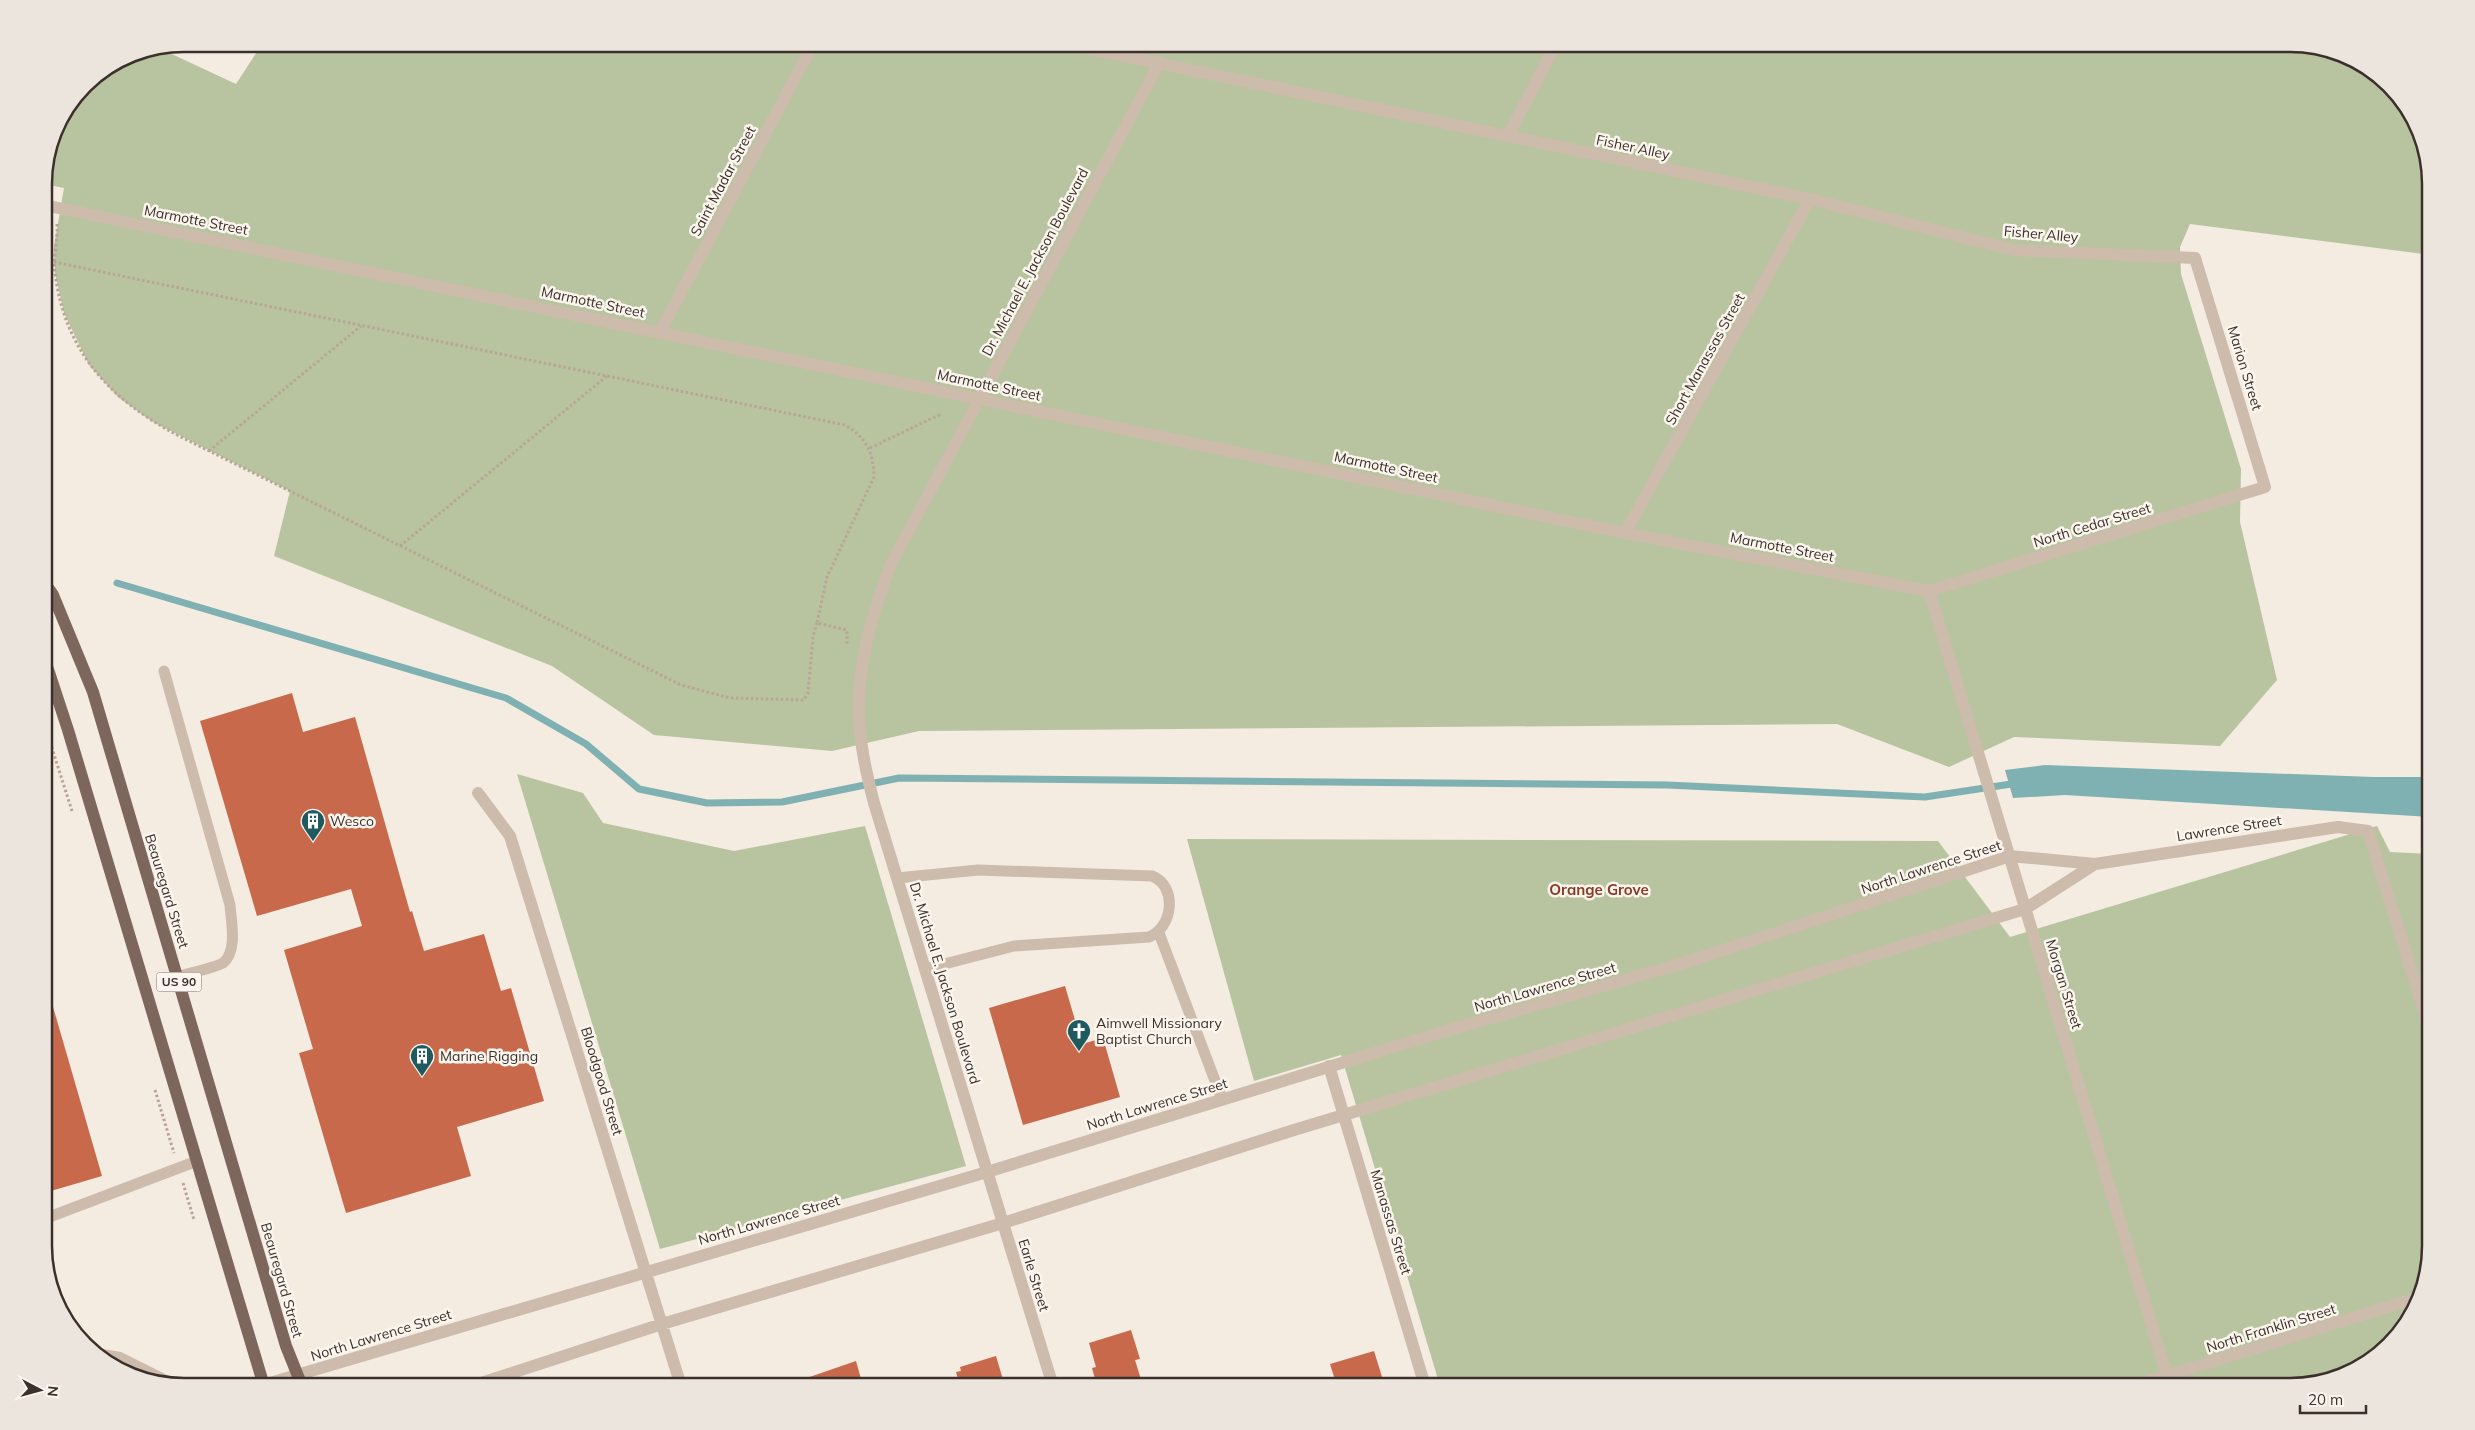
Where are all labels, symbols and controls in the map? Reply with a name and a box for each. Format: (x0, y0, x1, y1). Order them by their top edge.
street label: Saint Madar Street (686, 123, 760, 239)
street label: Fisher Alley (1595, 130, 1672, 164)
street label: Dr. Michael E. Jackson Boulevard (978, 165, 1092, 359)
street label: Marmotte Street (143, 201, 249, 239)
street label: Fisher Alley (2003, 222, 2080, 246)
street label: Marmotte Street (540, 282, 646, 322)
street label: Short Manassas Street (1661, 290, 1749, 428)
street label: Marion Street (2224, 324, 2266, 413)
street label: Marmotte Street (936, 365, 1042, 405)
street label: Marmotte Street (1333, 447, 1439, 487)
street label: North Cedar Street (2031, 499, 2153, 551)
street label: Marmotte Street (1729, 528, 1835, 566)
building icon: Wesco (300, 808, 326, 842)
street label: Lawrence Street (2175, 811, 2283, 845)
place label: Wesco (330, 812, 374, 830)
street label: Beauregard Street (141, 832, 193, 951)
street label: North Lawrence Street (1859, 836, 2003, 898)
street label: Dr. Michael E. Jackson Boulevard (906, 880, 984, 1086)
district label: Orange Grove (1549, 880, 1649, 899)
street label: Morgan Street (2042, 937, 2086, 1031)
street label: North Lawrence Street (1472, 958, 1618, 1016)
road number: US 90 (156, 972, 202, 992)
place label: Aimwell Missionary Baptist Church (1096, 1014, 1223, 1048)
church icon: Aimwell Missionary Baptist Church (1066, 1018, 1092, 1052)
street label: Bloodgood Street (577, 1025, 627, 1137)
building icon: Marine Rigging (409, 1043, 435, 1077)
place label: Marine Rigging (440, 1047, 538, 1065)
street label: North Lawrence Street (1084, 1074, 1230, 1134)
street label: Manassas Street (1367, 1167, 1416, 1277)
street label: North Lawrence Street (696, 1191, 842, 1249)
street label: Beauregard Street (257, 1220, 307, 1340)
street label: Earle Street (1014, 1237, 1054, 1314)
street label: North Franklin Street (2204, 1300, 2338, 1356)
street label: North Lawrence Street (308, 1305, 454, 1365)
north arrow (15, 1365, 65, 1415)
scale bar (2300, 1382, 2366, 1414)
text: N (43, 1385, 62, 1398)
text: 20 m (2308, 1390, 2343, 1409)

